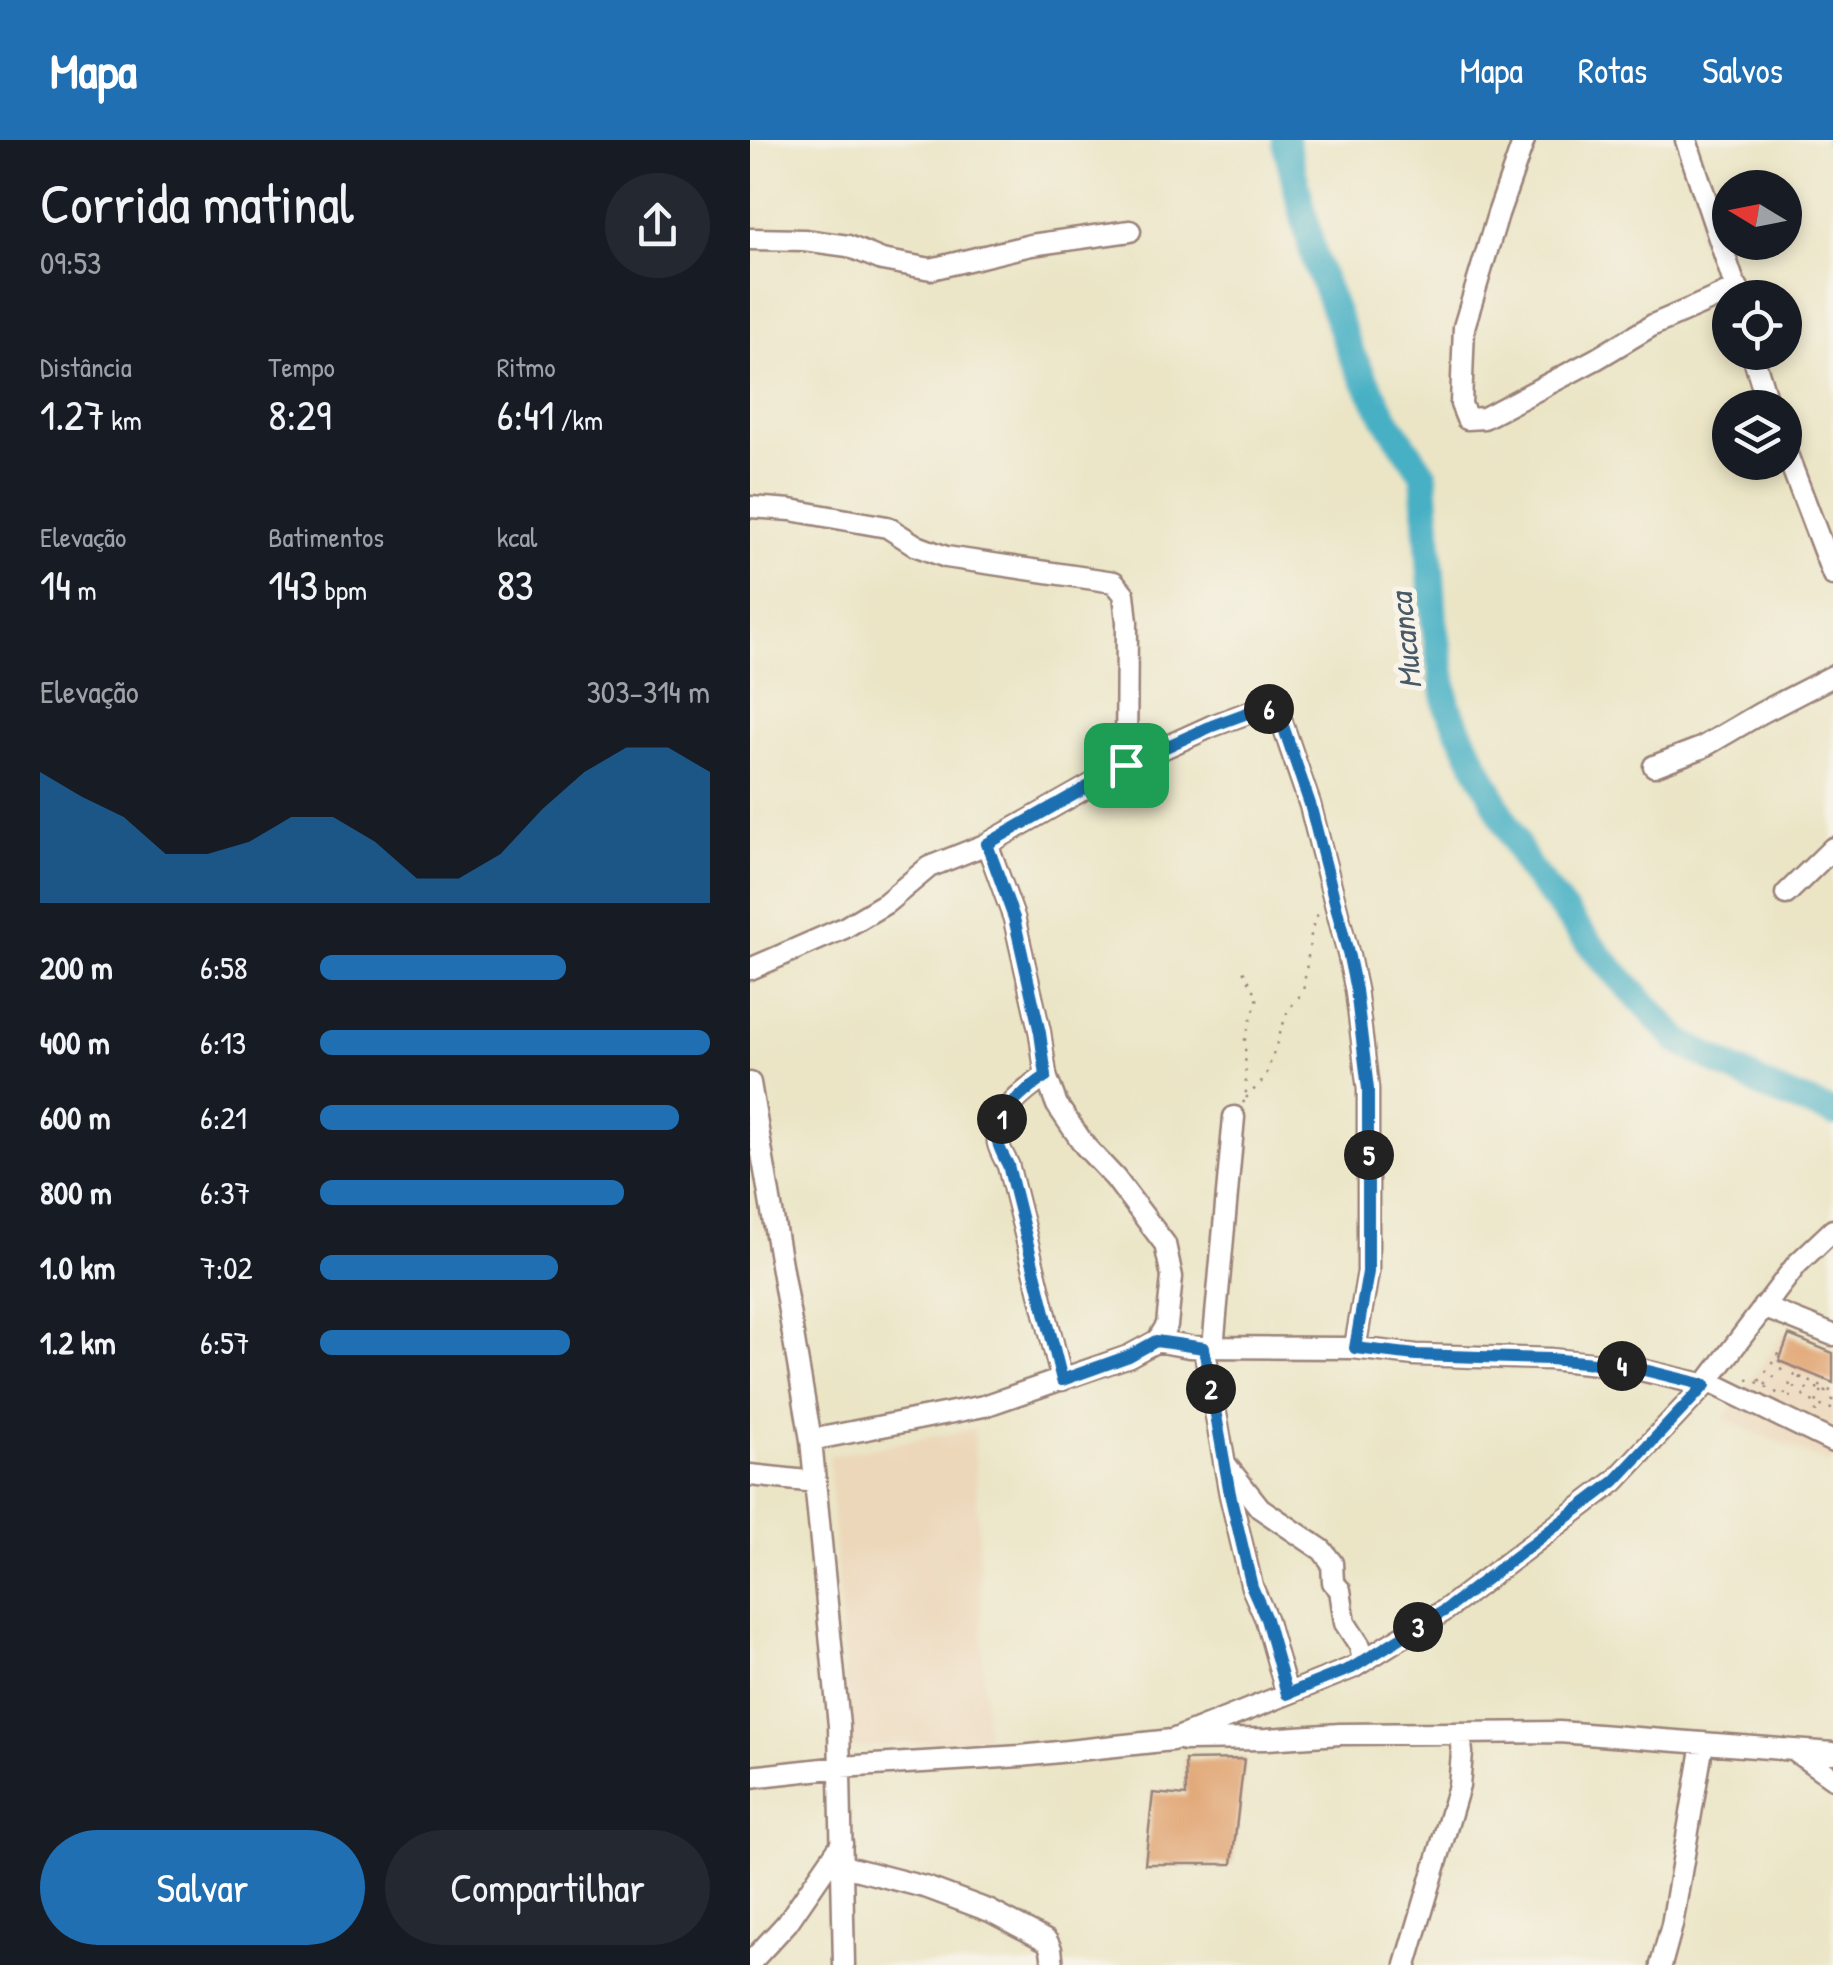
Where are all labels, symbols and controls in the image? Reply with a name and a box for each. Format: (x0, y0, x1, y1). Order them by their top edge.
text: Mapa (50, 38, 137, 103)
text: Mapa (1460, 47, 1523, 94)
text: Rotas (1578, 47, 1647, 94)
text: Salvos (1702, 47, 1783, 94)
text: Corrida matinal (40, 166, 354, 240)
north arrow (1712, 170, 1802, 260)
map controls (1712, 170, 1802, 480)
button: share (605, 173, 710, 278)
text: 09:53 (40, 241, 101, 284)
button: locate (1712, 280, 1802, 370)
text: Distância (40, 348, 132, 386)
text: Tempo (268, 348, 335, 386)
text: Ritmo (497, 348, 556, 386)
text: 1.27 (40, 386, 105, 443)
text: 8:29 (268, 386, 331, 443)
text: 6:41 (497, 386, 554, 443)
button: layers (1712, 390, 1802, 480)
text: km (105, 401, 142, 439)
text: /km (554, 401, 603, 439)
text: Elevação (40, 518, 126, 556)
text: Batimentos (268, 518, 384, 556)
text: kcal (497, 518, 538, 556)
text: 14 (40, 556, 71, 613)
text: 143 (268, 556, 318, 613)
text: 83 (497, 556, 534, 613)
text: m (71, 571, 96, 609)
text: bpm (318, 571, 367, 609)
water label: Mucanca (1378, 587, 1431, 691)
text: Elevação (40, 670, 139, 713)
text: 303–314 m (586, 670, 710, 713)
pin: 6 (1244, 684, 1294, 734)
text: 6 (1263, 690, 1275, 728)
pin (1084, 723, 1169, 808)
icon: arrive (1099, 738, 1154, 793)
text: 200 m (40, 946, 113, 989)
text: 6:58 (200, 946, 248, 989)
text: 400 m (40, 1021, 110, 1064)
text: 6:13 (200, 1021, 246, 1064)
pin: 1 (977, 1094, 1027, 1144)
text: 600 m (40, 1096, 111, 1139)
text: 6:21 (200, 1096, 247, 1139)
text: 1 (997, 1100, 1007, 1138)
pin: 5 (1344, 1130, 1394, 1180)
text: 5 (1363, 1136, 1375, 1174)
text: 800 m (40, 1171, 112, 1214)
text: 6:37 (200, 1171, 250, 1214)
text: 1.0 km (40, 1246, 115, 1289)
text: 7:02 (200, 1246, 253, 1289)
text: 1.2 km (40, 1321, 116, 1364)
text: 6:57 (200, 1321, 250, 1364)
pin: 4 (1597, 1341, 1647, 1391)
text: 4 (1617, 1347, 1627, 1385)
pin: 2 (1186, 1364, 1236, 1414)
text: 2 (1204, 1370, 1218, 1408)
pin: 3 (1393, 1602, 1443, 1652)
text: 3 (1412, 1608, 1424, 1646)
button: Salvar (40, 1830, 365, 1945)
button: Compartilhar (385, 1830, 710, 1945)

